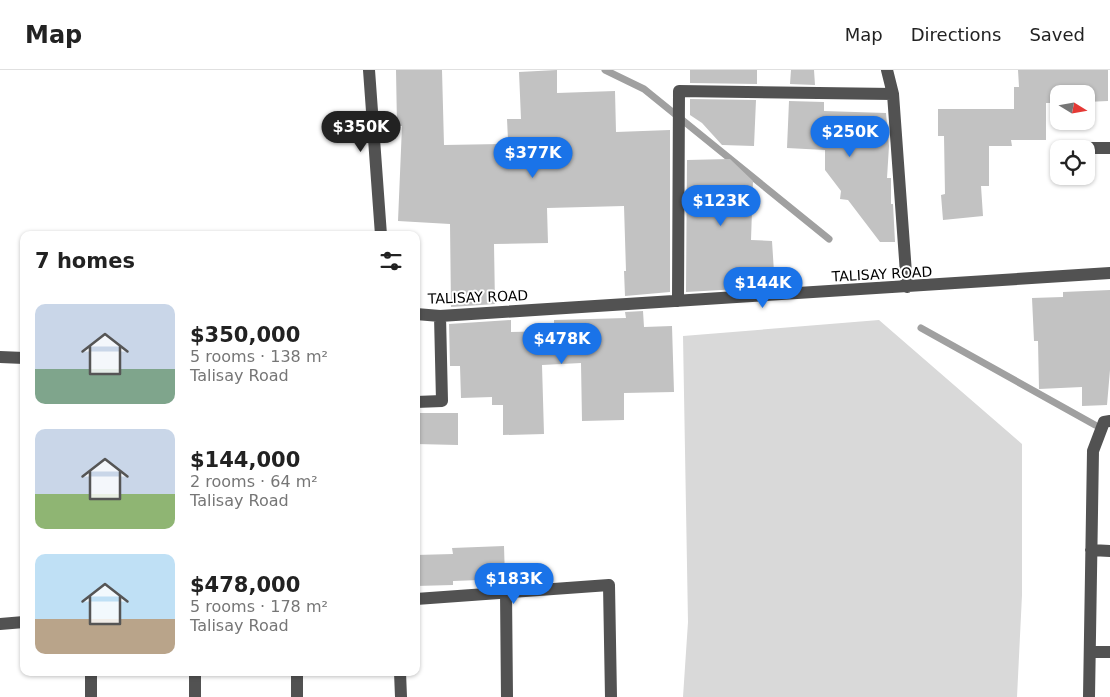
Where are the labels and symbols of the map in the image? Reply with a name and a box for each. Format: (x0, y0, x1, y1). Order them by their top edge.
north arrow (1050, 85, 1095, 130)
pin: $350K (326, 111, 396, 153)
pin: $250K (815, 116, 885, 158)
pin: $377K (498, 136, 568, 179)
pin: $123K (686, 184, 756, 227)
street label: TALISAY ROAD (830, 263, 933, 285)
pin: $144K (728, 266, 798, 309)
street label: TALISAY ROAD (427, 287, 528, 307)
pin: $478K (527, 322, 597, 365)
pin: $183K (479, 562, 549, 605)

